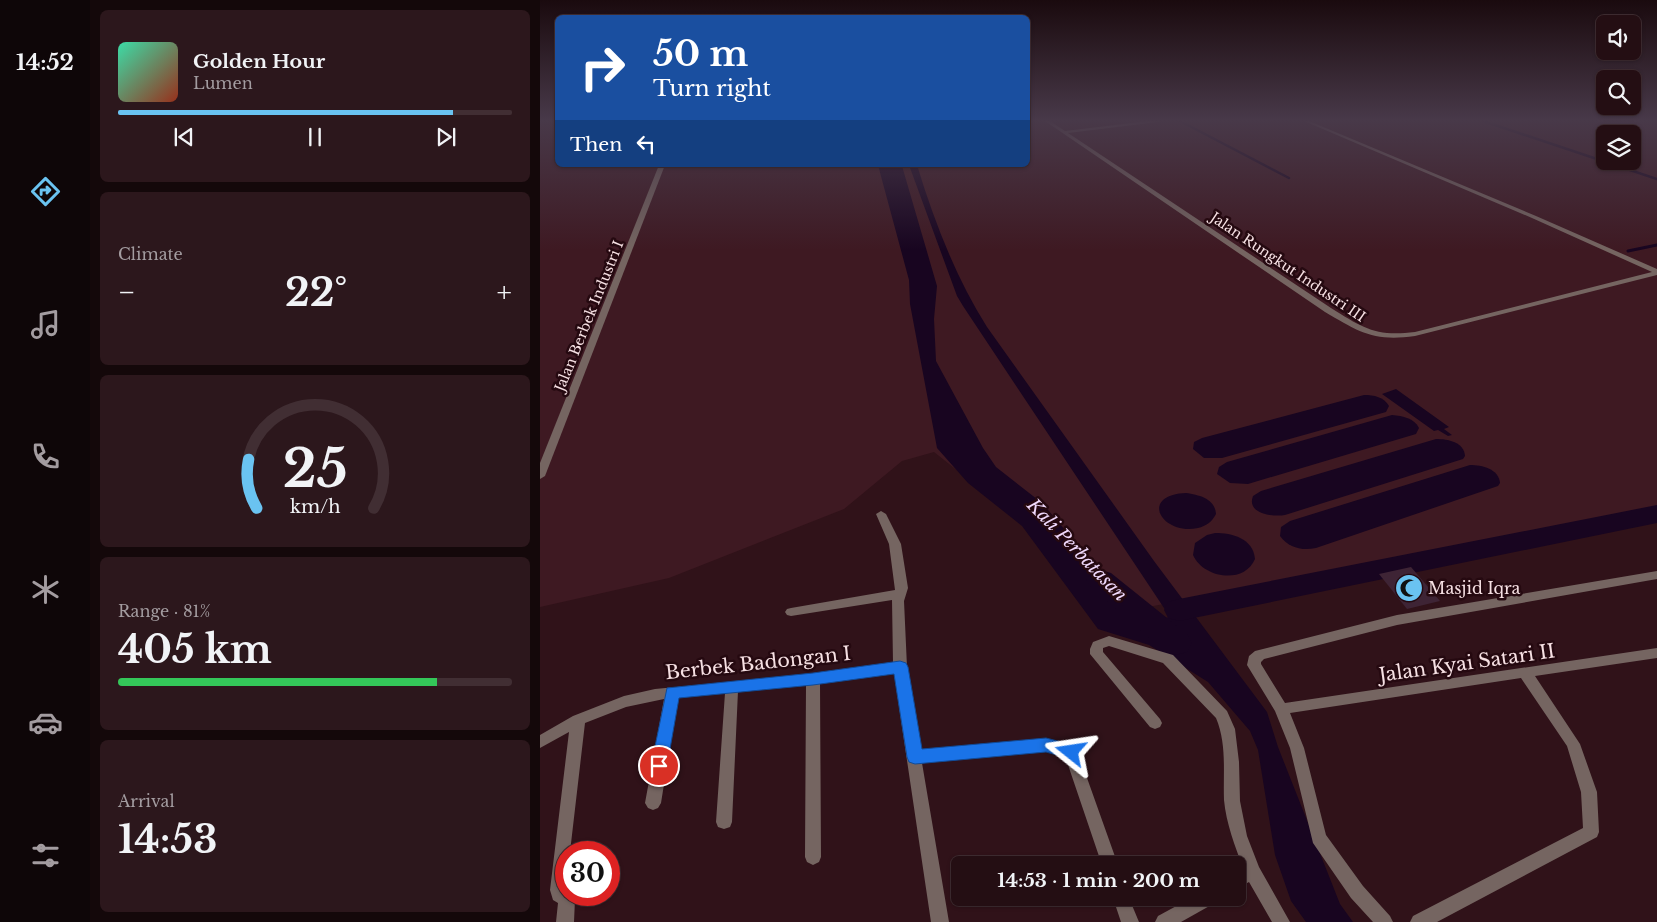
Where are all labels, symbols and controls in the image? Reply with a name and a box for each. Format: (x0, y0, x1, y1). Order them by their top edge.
map controls (1596, 15, 1641, 170)
button: sound (1596, 15, 1641, 60)
text: 50 m (653, 32, 748, 75)
icon: right (570, 35, 635, 100)
text: 14:52 (16, 49, 74, 76)
text: Golden Hour (193, 50, 325, 73)
button: search (1596, 70, 1641, 115)
text: Lumen (193, 73, 253, 93)
text: Turn right (653, 75, 771, 102)
icon: previous (170, 123, 198, 151)
icon: pause (301, 123, 329, 151)
icon: next (432, 123, 460, 151)
button: layers (1596, 125, 1641, 170)
icon: left (632, 130, 660, 158)
text: Then (570, 133, 622, 156)
icon: directions (28, 174, 63, 209)
street label: Jalan Rungkut Industri III (1205, 207, 1369, 326)
street label: Jalan Berbek Industri I (550, 238, 628, 396)
text: Climate (118, 244, 183, 264)
text: 22° (285, 269, 347, 316)
text: − (118, 275, 136, 310)
text: + (497, 275, 512, 310)
icon: music (28, 307, 63, 342)
text: 25 (283, 437, 347, 501)
icon: phone (28, 439, 63, 474)
water label: Kali Perbatasan (1022, 493, 1132, 606)
text: km/h (290, 496, 340, 518)
icon: climate (28, 572, 63, 607)
mosque icon: Masjid Iqra (1394, 573, 1424, 603)
place label: Masjid Iqra (1428, 578, 1521, 598)
text: Range · 81% (118, 601, 210, 621)
text: 405 km (118, 626, 272, 673)
street label: Jalan Kyai Satari II (1375, 639, 1557, 687)
street label: Berbek Badongan I (664, 642, 852, 684)
icon: car (28, 705, 63, 740)
position arrow (1044, 725, 1096, 777)
pin (638, 745, 680, 787)
icon: arrive (645, 752, 673, 780)
text: Arrival (118, 791, 175, 811)
text: 14:53 (118, 816, 217, 863)
icon: filters (28, 838, 63, 873)
speed limit sign: 30 (555, 841, 620, 906)
text: 14:53 · 1 min · 200 m (997, 869, 1200, 892)

